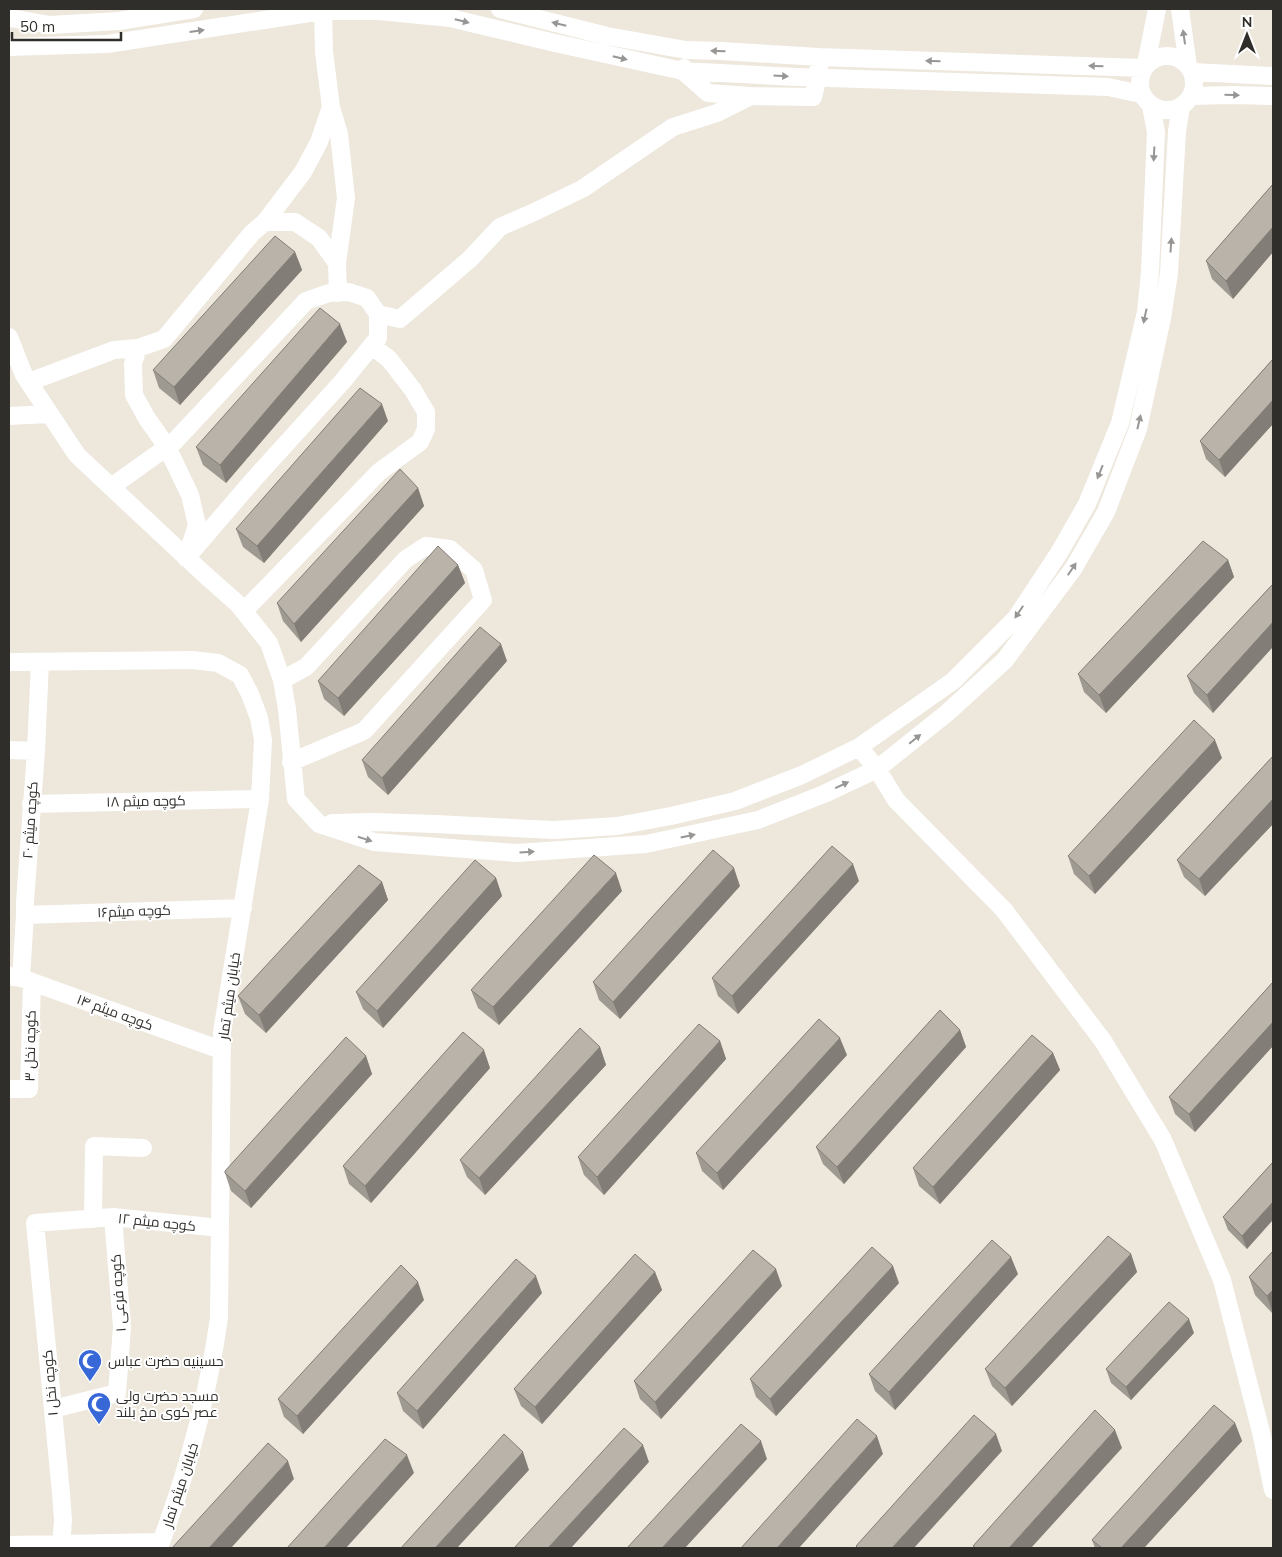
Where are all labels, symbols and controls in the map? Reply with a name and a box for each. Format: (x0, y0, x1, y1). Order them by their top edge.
scale bar (12, 10, 121, 42)
north arrow (1222, 10, 1272, 60)
text: N (1242, 13, 1252, 31)
text: 50 m (20, 17, 55, 36)
one-way arrow (455, 17, 470, 25)
one-way arrow (551, 19, 566, 27)
one-way arrow (189, 27, 205, 35)
one-way arrow (1180, 29, 1188, 45)
one-way arrow (710, 47, 726, 55)
one-way arrow (613, 54, 628, 62)
one-way arrow (925, 56, 941, 64)
one-way arrow (1087, 62, 1103, 70)
one-way arrow (774, 72, 790, 80)
one-way arrow (1224, 91, 1240, 99)
one-way arrow (1150, 146, 1158, 162)
one-way arrow (1167, 237, 1175, 253)
one-way arrow (1140, 309, 1148, 325)
one-way arrow (1136, 414, 1144, 430)
one-way arrow (1096, 465, 1104, 480)
one-way arrow (1067, 563, 1077, 576)
one-way arrow (1015, 606, 1024, 619)
one-way arrow (908, 733, 921, 744)
street label: کوچه میثم ۲۰ (18, 781, 43, 859)
one-way arrow (835, 781, 849, 789)
street label: کوچه میثم ۱۸ (106, 791, 186, 812)
one-way arrow (680, 831, 696, 839)
one-way arrow (358, 835, 373, 843)
one-way arrow (519, 848, 535, 856)
street label: کوچه میثم۱۶ (97, 901, 171, 922)
street label: خیابان میثم تمار (214, 951, 245, 1042)
street label: کوچه میثم ۱۴ (74, 990, 156, 1035)
street label: کوچه نخل ۳ (20, 1010, 41, 1082)
street label: کوچه میثم ۱۲ (117, 1209, 197, 1236)
street label: کوچه فرعی ۱ (106, 1254, 131, 1332)
mosque icon: حسینیه حضرت عباس (77, 1348, 103, 1382)
street label: کوچه نخل ۱ (38, 1349, 63, 1417)
place label: حسینیه حضرت عباس (108, 1352, 224, 1370)
place label: مسجد حضرت ولی عصر کوی مخ بلند (116, 1387, 219, 1421)
mosque icon: مسجد حضرت ولی عصر کوی مخ بلند (86, 1391, 112, 1425)
street label: خیابان میثم تمار (158, 1440, 203, 1531)

